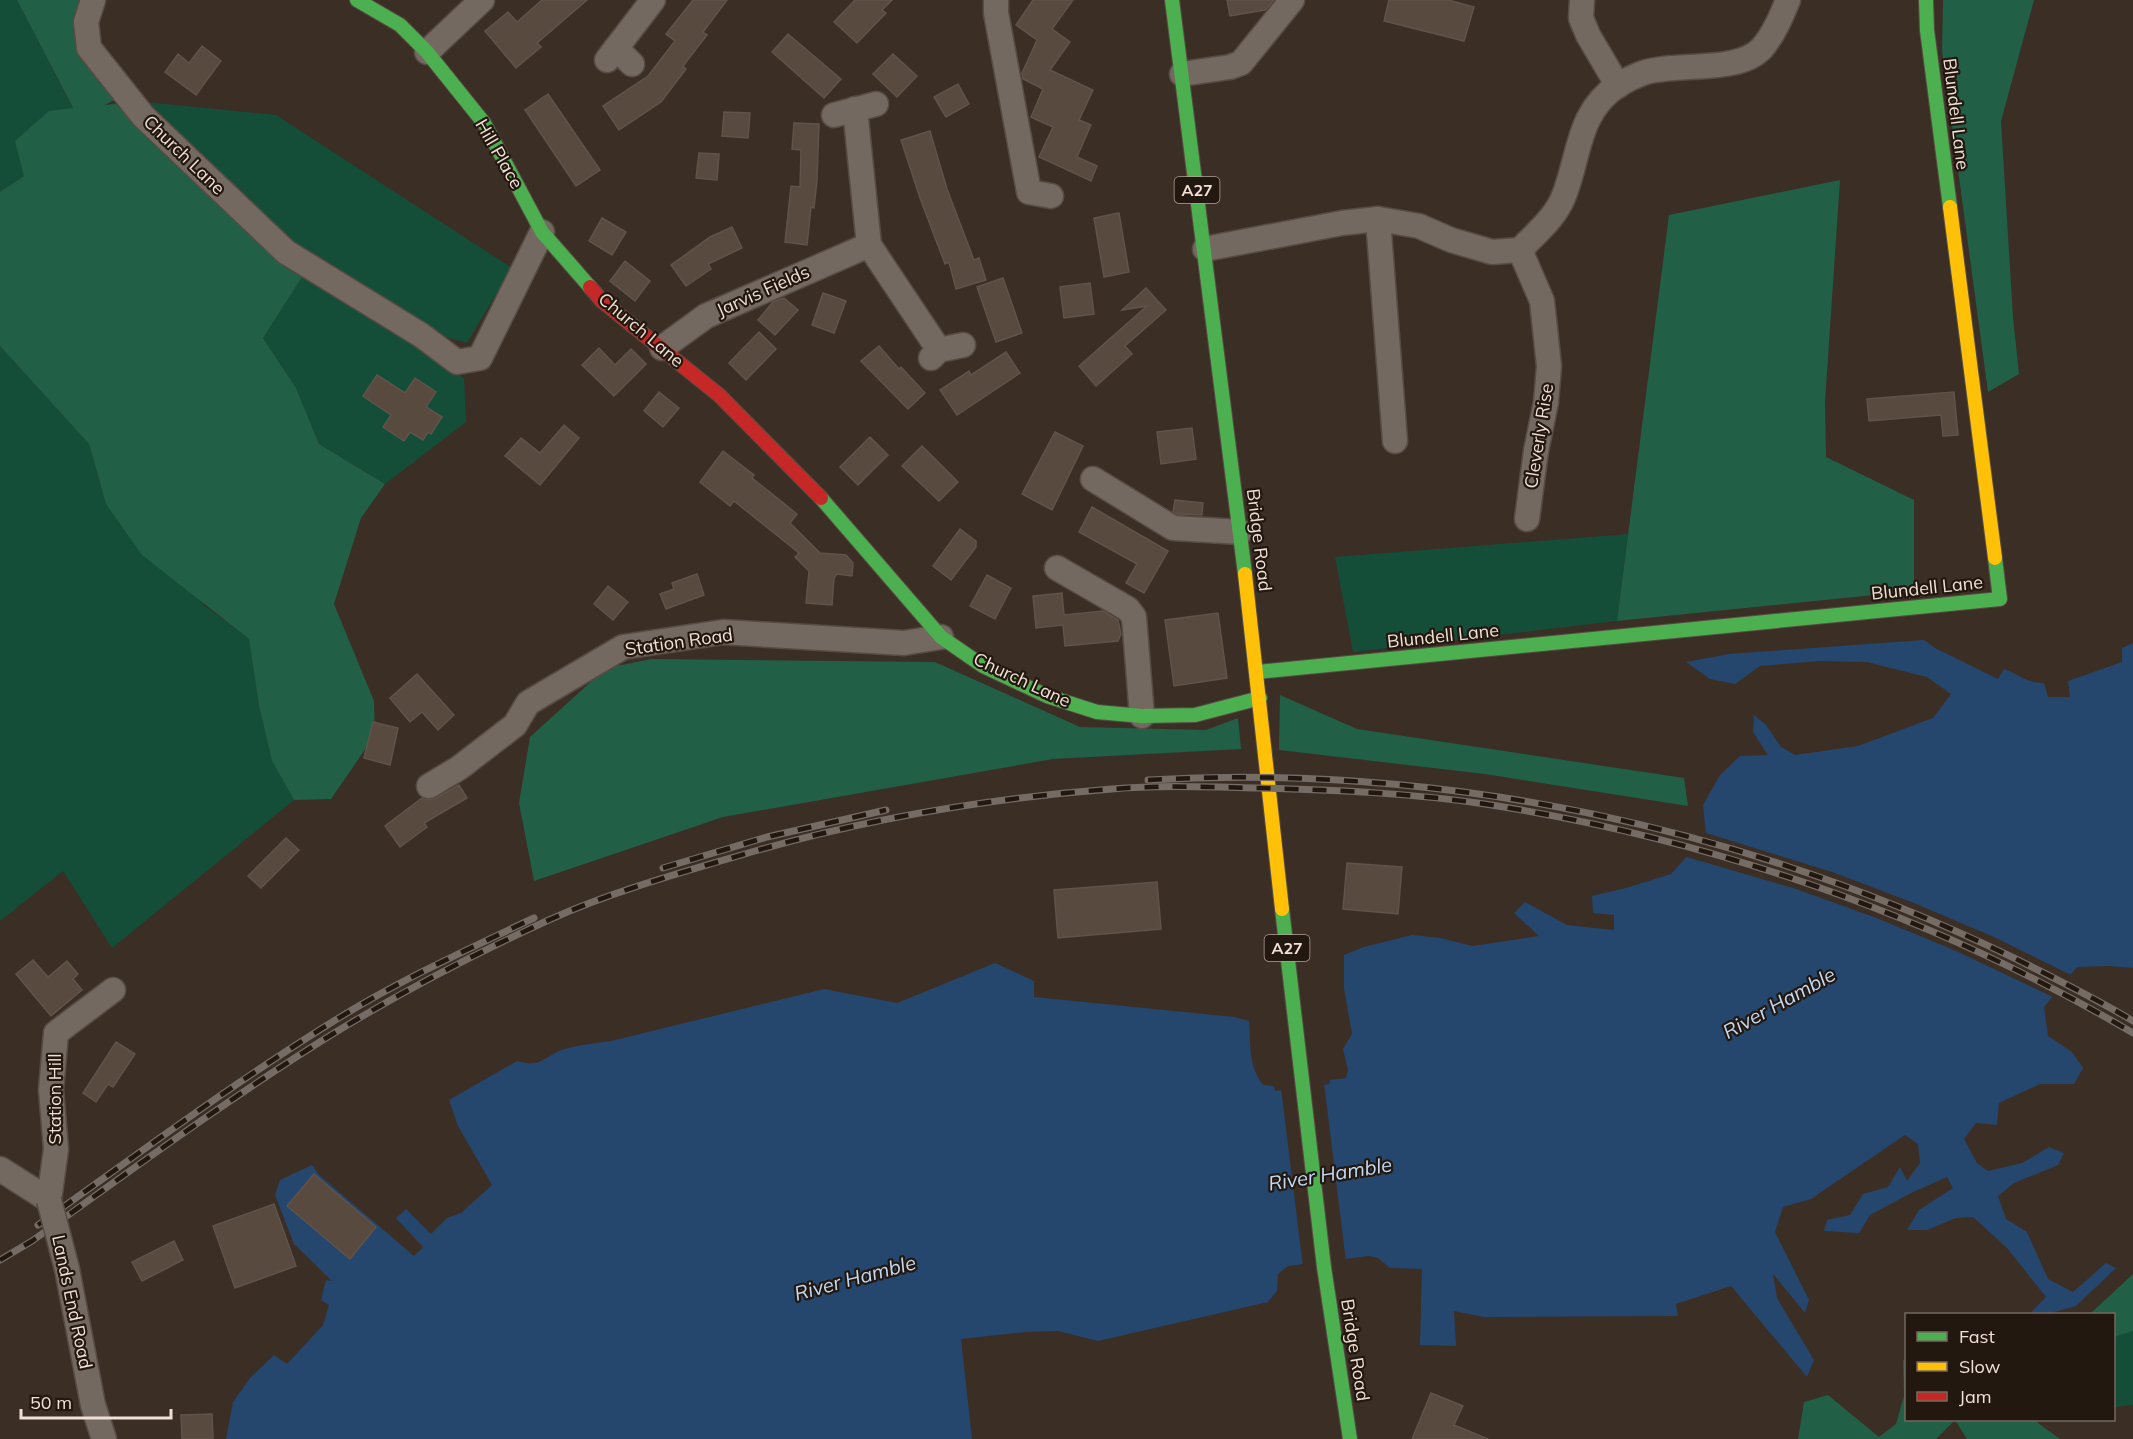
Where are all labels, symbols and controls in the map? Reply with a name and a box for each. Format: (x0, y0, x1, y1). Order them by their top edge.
street label: Blundell Lane (1938, 57, 1975, 171)
street label: Church Lane (139, 110, 230, 199)
street label: Hill Place (470, 115, 529, 193)
road number: A27 (1174, 177, 1220, 203)
street label: Jarvis Fields (713, 260, 813, 321)
street label: Church Lane (594, 287, 689, 372)
street label: Cleverly Rise (1519, 382, 1558, 490)
street label: Bridge Road (1242, 487, 1277, 593)
street label: Blundell Lane (1870, 570, 1984, 605)
street label: Blundell Lane (1386, 618, 1500, 653)
street label: Station Road (624, 623, 734, 660)
street label: Church Lane (970, 647, 1075, 712)
road number: A27 (1264, 935, 1310, 961)
water label: River Hamble (1718, 961, 1840, 1044)
street label: Station Hill (43, 1053, 66, 1145)
water label: River Hamble (1266, 1151, 1394, 1196)
street label: Lands End Road (47, 1233, 98, 1371)
water label: River Hamble (791, 1249, 919, 1306)
street label: Bridge Road (1336, 1297, 1375, 1403)
legend (1905, 1313, 2115, 1421)
text: Fast (1959, 1325, 1995, 1348)
text: Slow (1959, 1355, 2001, 1378)
scale bar (21, 1382, 171, 1420)
text: Jam (1959, 1385, 1992, 1408)
text: 50 m (30, 1391, 72, 1414)

